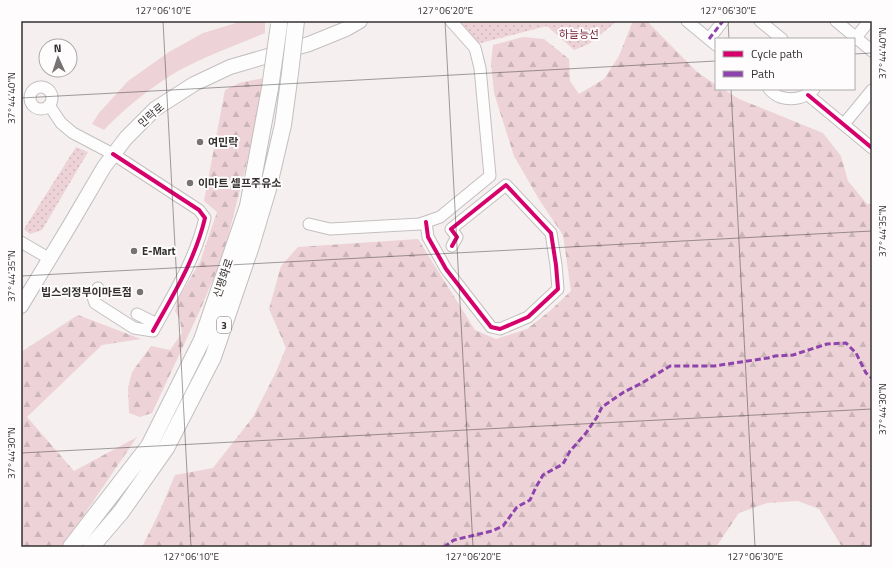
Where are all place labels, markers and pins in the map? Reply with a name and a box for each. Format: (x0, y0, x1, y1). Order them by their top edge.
place label: 여민락 (208, 134, 238, 150)
marker: 여민락 (195, 137, 205, 147)
place label: 이마트 셀프주유소 (198, 175, 281, 191)
marker: 이마트 셀프주유소 (185, 178, 195, 188)
place label: E-Mart (142, 243, 176, 259)
marker: E-Mart (129, 246, 139, 256)
place label: 빕스의정부이마트점 (41, 284, 132, 300)
marker: 빕스의정부이마트점 (135, 287, 145, 297)

